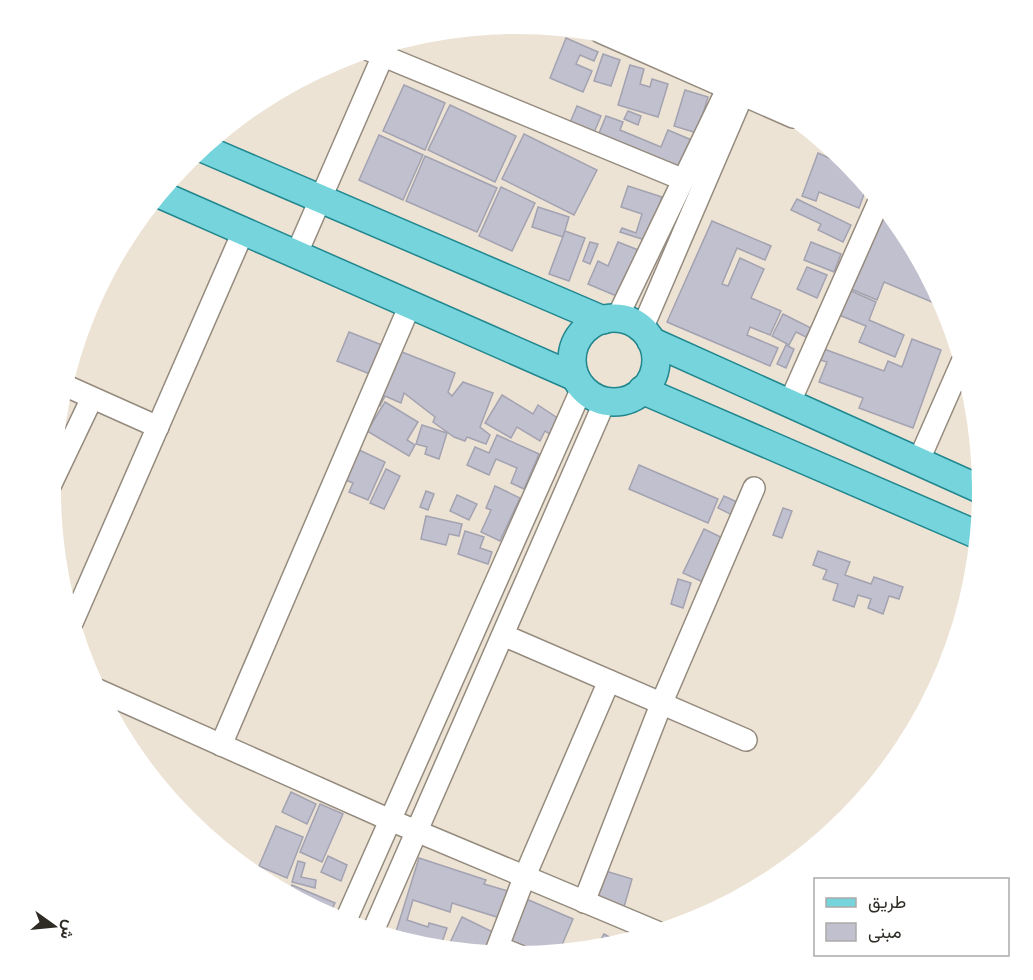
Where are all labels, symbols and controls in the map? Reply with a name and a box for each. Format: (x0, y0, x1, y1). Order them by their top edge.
legend (814, 878, 1009, 956)
text: طريق (868, 890, 906, 915)
north arrow (24, 896, 84, 956)
text: ش (54, 917, 81, 942)
text: مبنى (868, 920, 902, 945)

